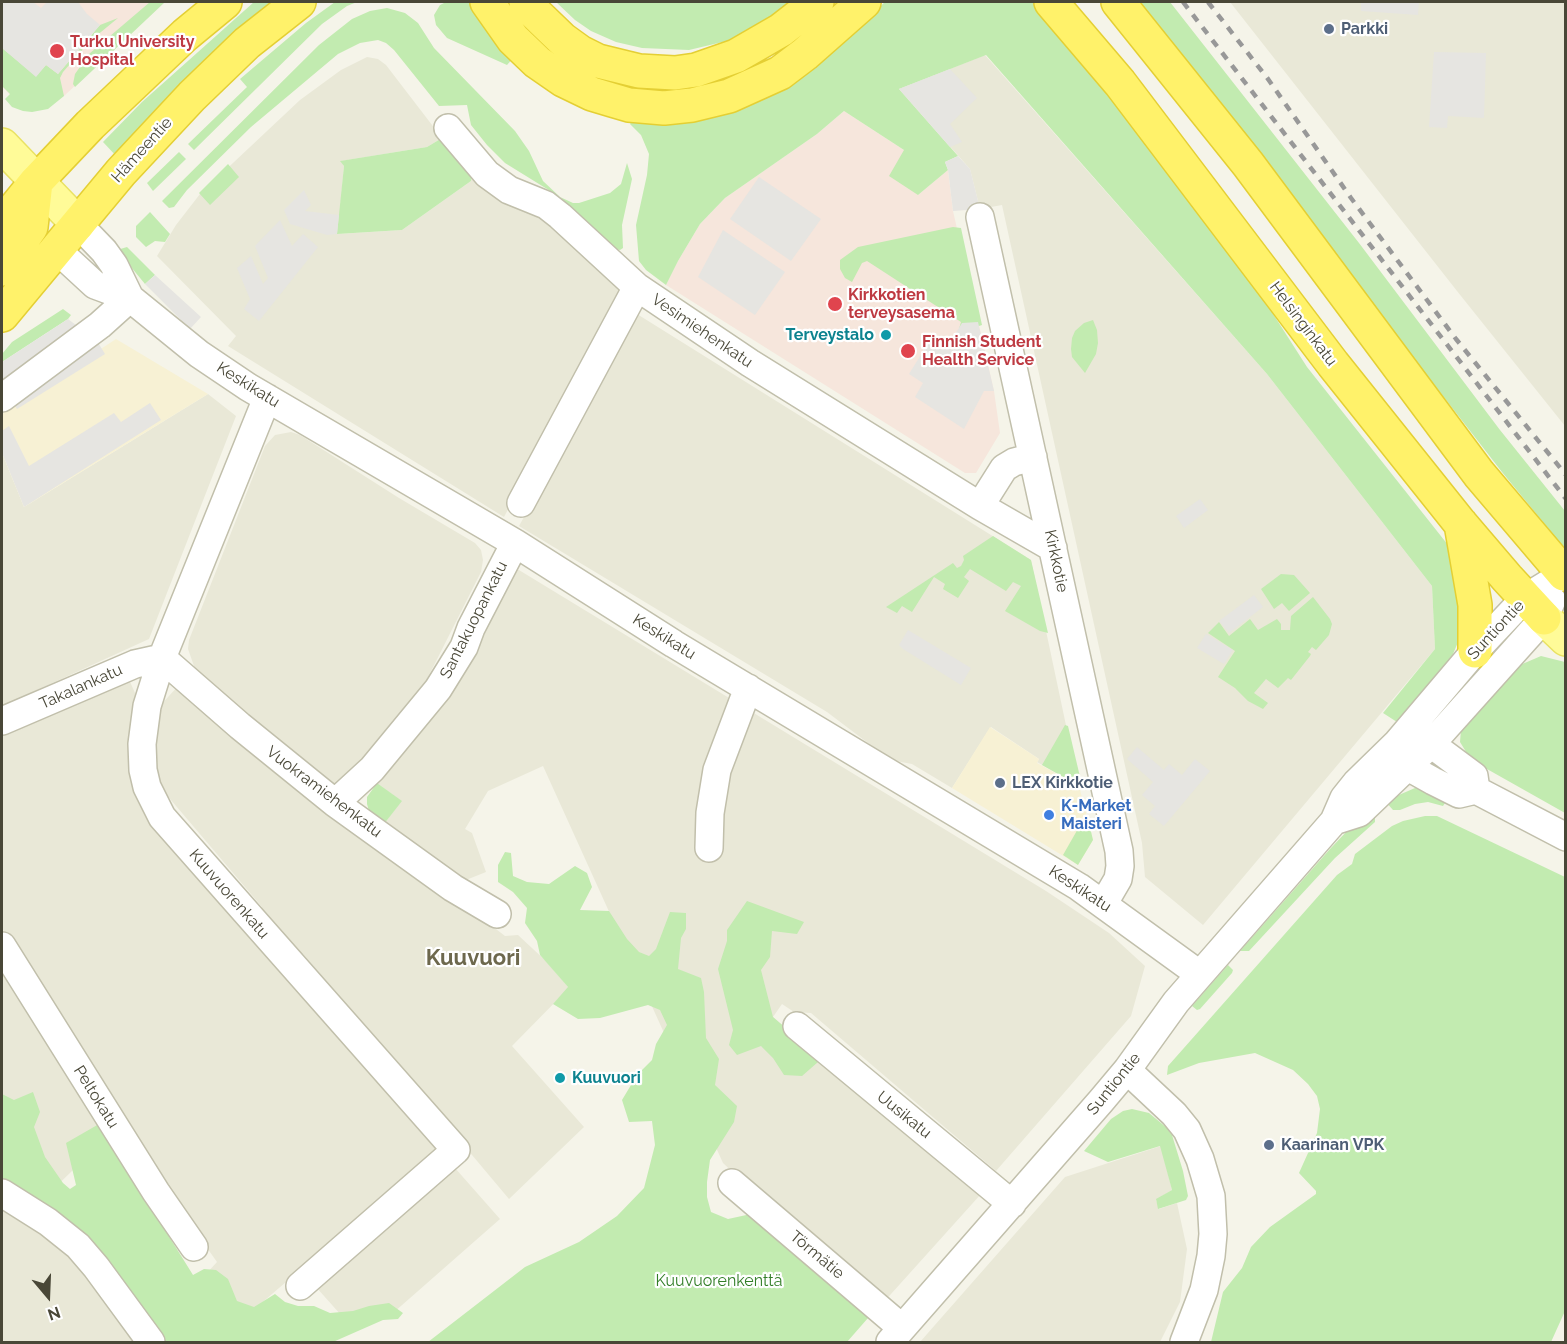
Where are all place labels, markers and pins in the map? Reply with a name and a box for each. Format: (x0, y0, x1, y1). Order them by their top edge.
place label: Parkki (1341, 19, 1388, 39)
marker: Parkki (1322, 22, 1336, 36)
place label: Turku University Hospital (70, 32, 194, 70)
marker: Turku University Hospital (48, 42, 66, 60)
place label: Kirkkotien terveysasema (848, 285, 955, 323)
marker: Kirkkotien terveysasema (826, 295, 844, 313)
place label: Terveystalo (786, 325, 874, 345)
marker: Terveystalo (879, 328, 893, 342)
place label: Finnish Student Health Service (922, 332, 1041, 370)
marker: Finnish Student Health Service (899, 342, 917, 360)
place label: LEX Kirkkotie (1012, 773, 1113, 793)
marker: LEX Kirkkotie (993, 776, 1007, 790)
place label: K-Market Maisteri (1061, 796, 1131, 834)
marker: K-Market Maisteri (1042, 808, 1056, 822)
place label: Kuuvuori (572, 1068, 641, 1088)
marker: Kuuvuori (553, 1071, 567, 1085)
place label: Kaarinan VPK (1281, 1135, 1384, 1155)
marker: Kaarinan VPK (1262, 1138, 1276, 1152)

